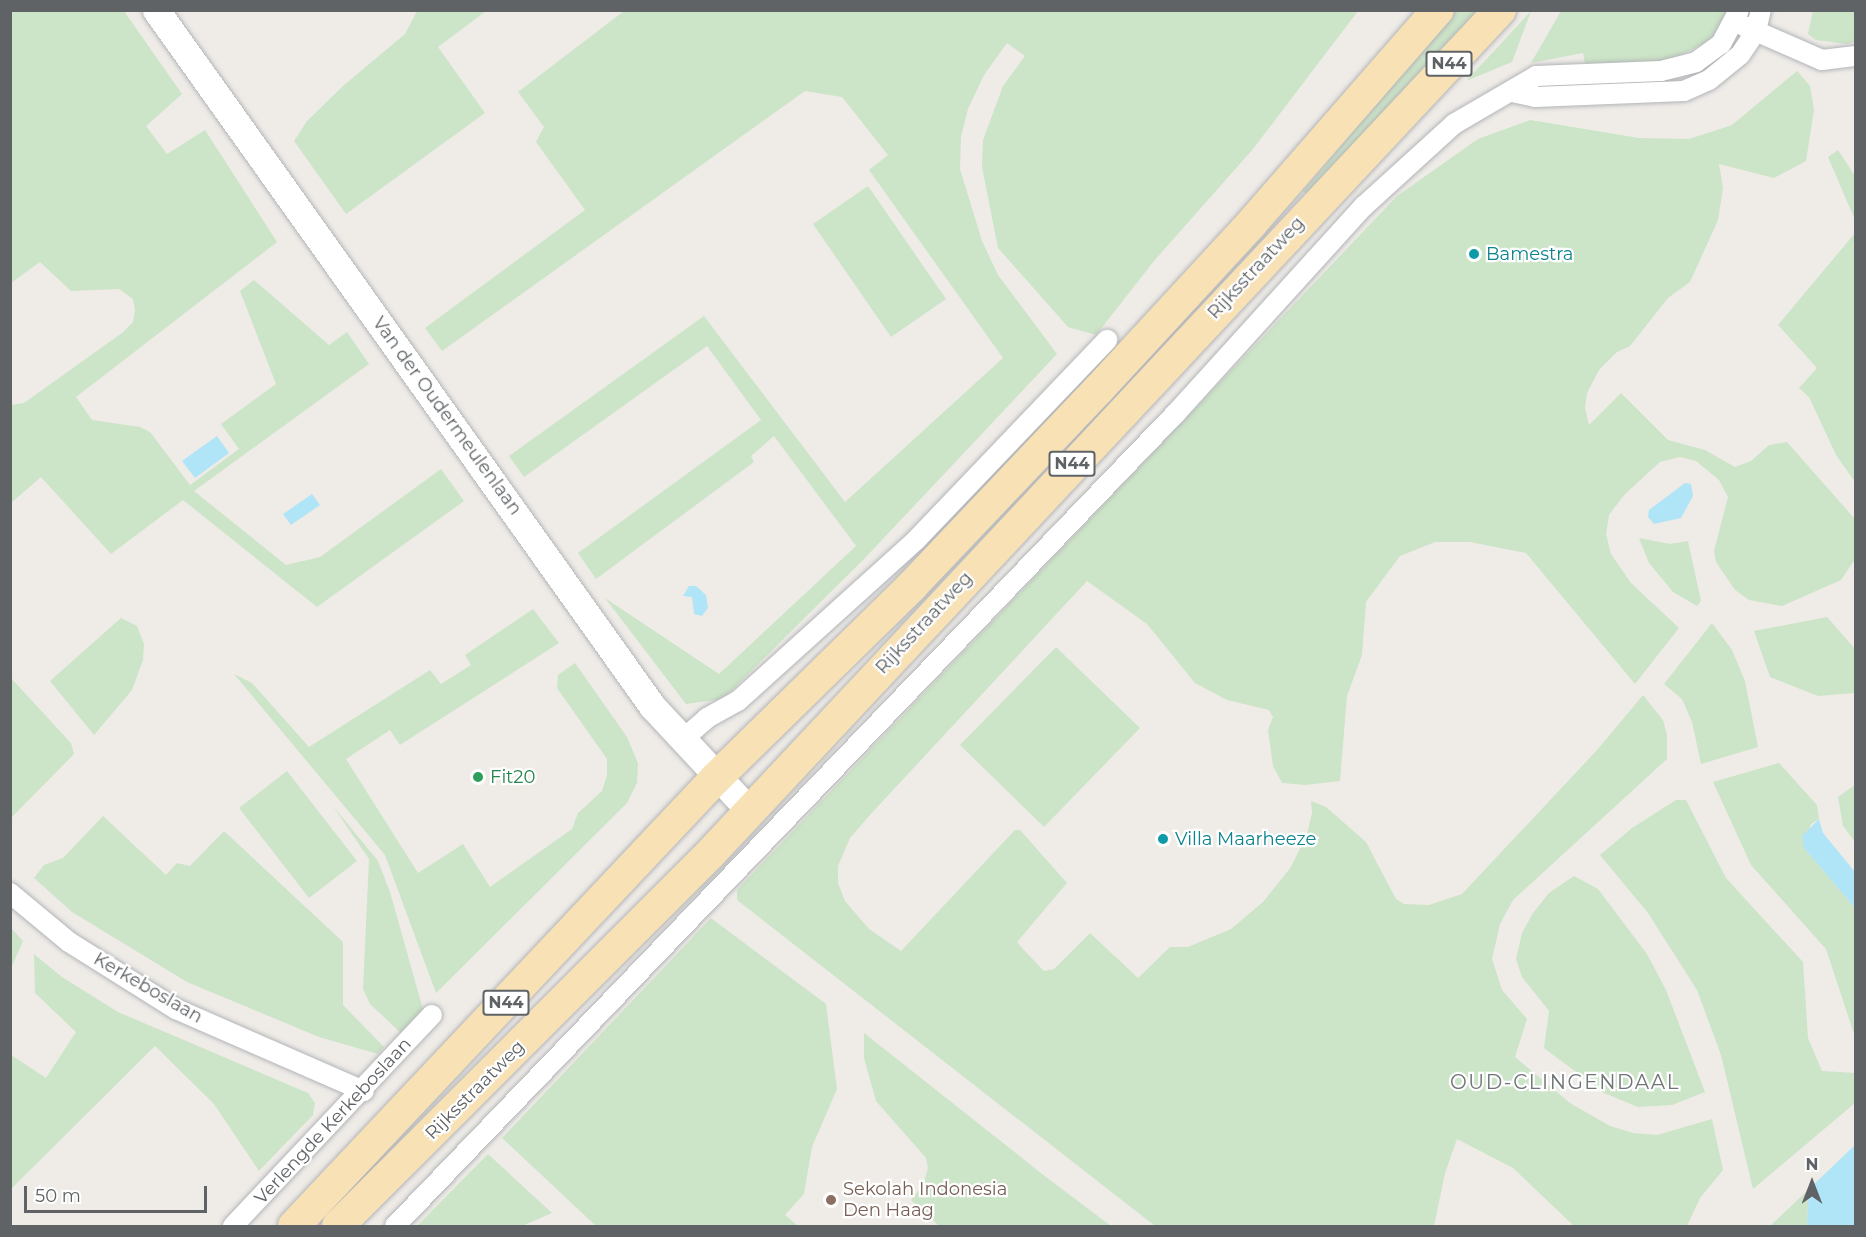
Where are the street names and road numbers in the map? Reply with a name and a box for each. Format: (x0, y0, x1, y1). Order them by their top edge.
road number: N44 (1425, 51, 1473, 77)
street label: Rijksstraatweg (1203, 212, 1309, 324)
street label: Van der Oudermeulenlaan (368, 313, 526, 519)
road number: N44 (1048, 451, 1096, 477)
street label: Rijksstraatweg (871, 567, 977, 679)
street label: Kerkeboslaan (90, 948, 206, 1028)
road number: N44 (482, 990, 530, 1016)
street label: Verlengde Kerkeboslaan (250, 1033, 416, 1209)
street label: Rijksstraatweg (421, 1036, 529, 1144)

